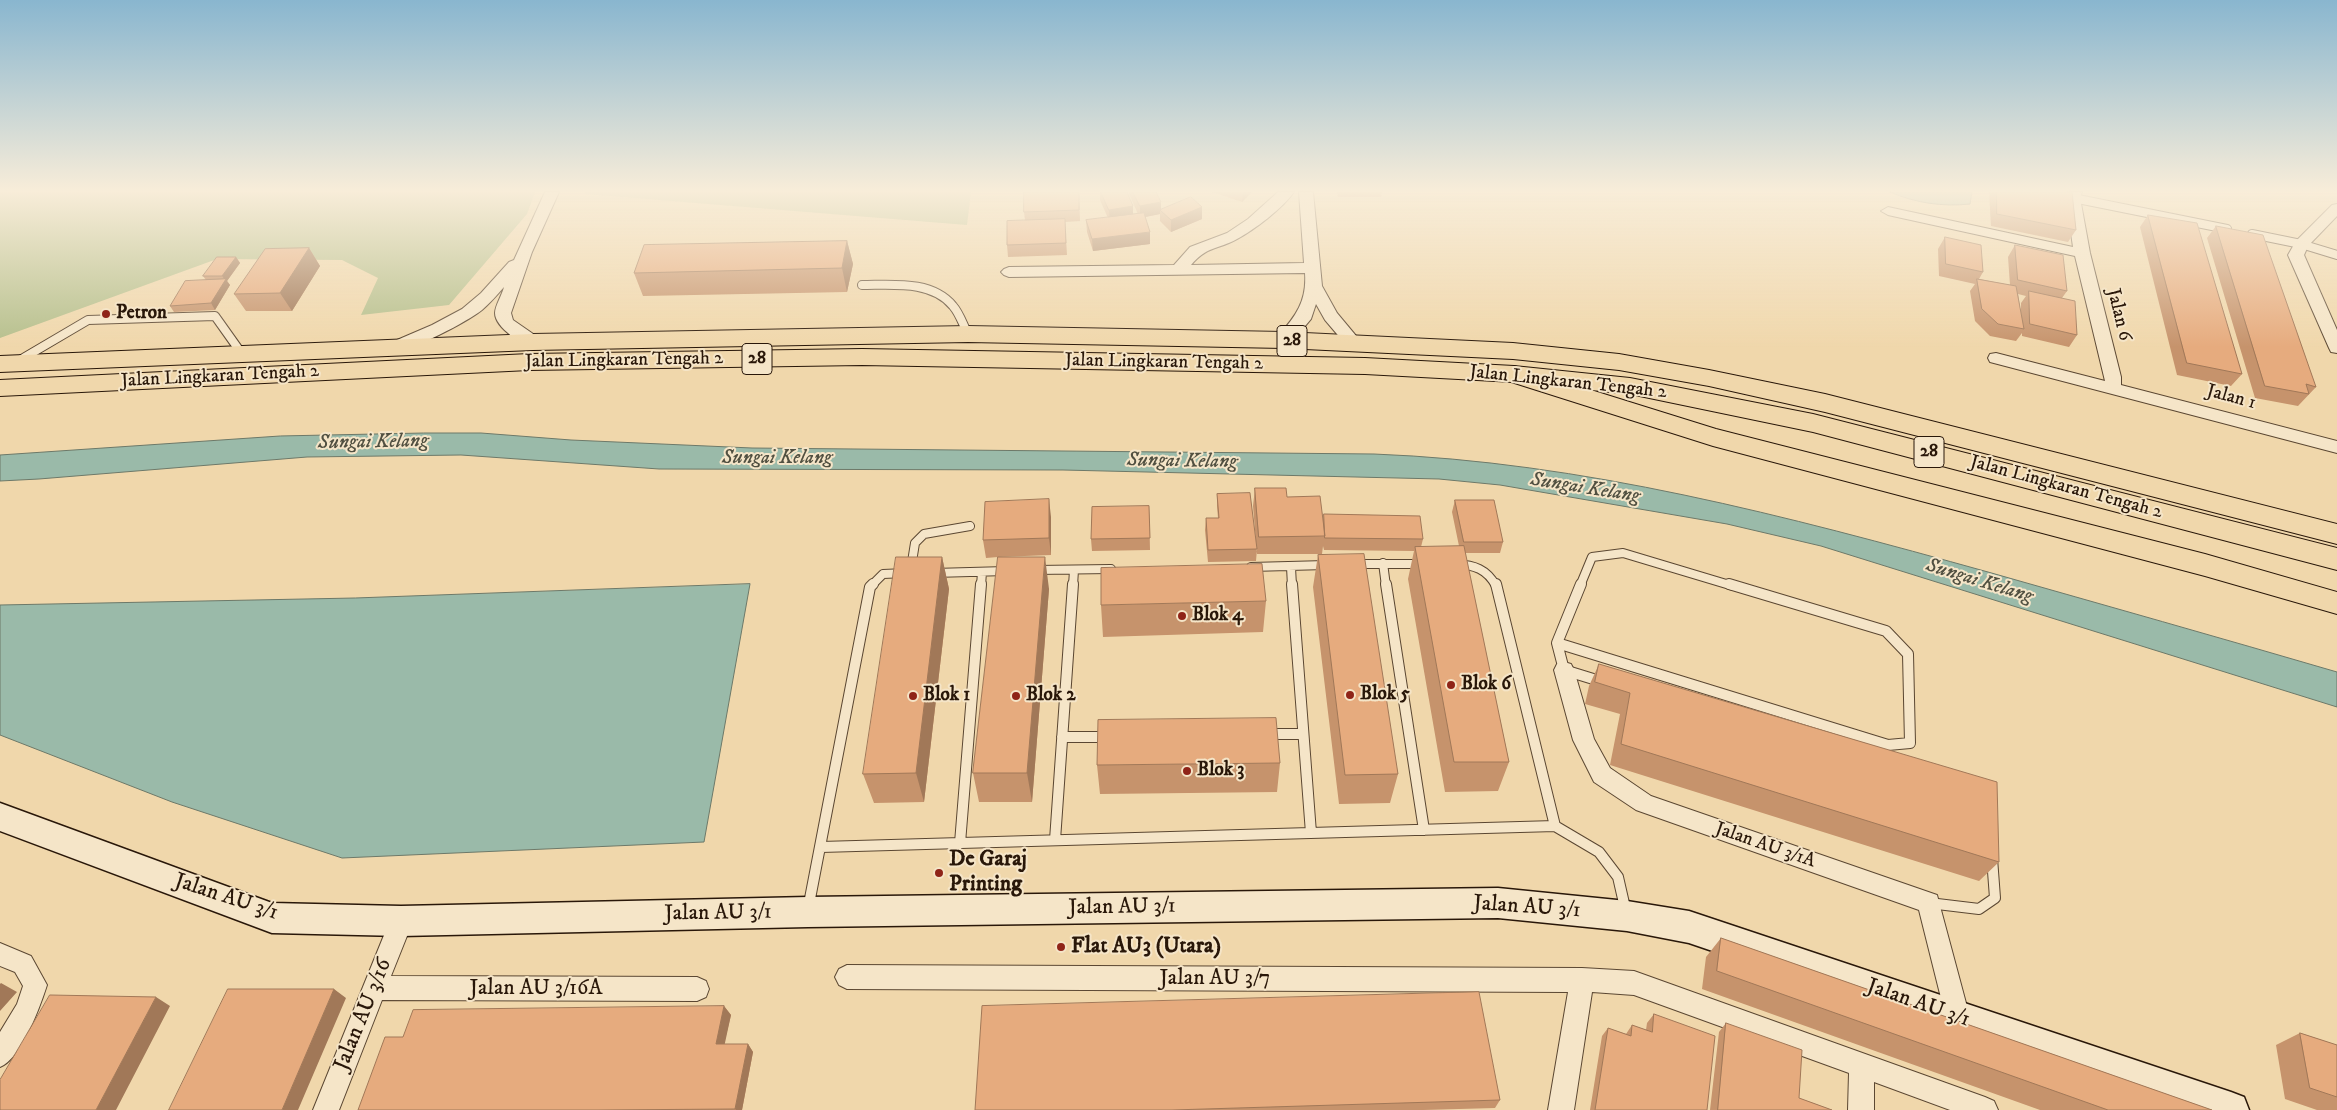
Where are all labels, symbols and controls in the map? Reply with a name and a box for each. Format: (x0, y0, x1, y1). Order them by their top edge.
street label: Jalan 6 (2101, 287, 2135, 343)
place label: Petron (116, 303, 167, 325)
marker: Petron (100, 308, 112, 320)
road number: 28 (1277, 326, 1307, 356)
road number: 28 (742, 344, 772, 374)
street label: Jalan Lingkaran Tengah 2 (525, 348, 723, 374)
street label: Jalan Lingkaran Tengah 2 (1065, 350, 1263, 376)
street label: Jalan Lingkaran Tengah 2 (120, 360, 320, 394)
street label: Jalan Lingkaran Tengah 2 (1468, 361, 1668, 405)
street label: Jalan 1 (2204, 381, 2258, 415)
water label: Sungai Kelang (318, 430, 428, 456)
road number: 28 (1914, 437, 1944, 468)
water label: Sungai Kelang (722, 447, 832, 471)
water label: Sungai Kelang (1127, 449, 1237, 475)
street label: Jalan Lingkaran Tengah 2 (1967, 451, 2165, 525)
water label: Sungai Kelang (1529, 469, 1641, 509)
water label: Sungai Kelang (1923, 554, 2035, 610)
place label: Blok 4 (1192, 605, 1243, 627)
marker: Blok 4 (1176, 610, 1188, 622)
place label: Blok 6 (1461, 674, 1511, 696)
marker: Blok 6 (1445, 679, 1457, 691)
place label: Blok 5 (1360, 684, 1410, 706)
place label: Blok 1 (923, 685, 970, 707)
place label: Blok 2 (1026, 685, 1076, 707)
marker: Blok 5 (1344, 689, 1356, 701)
marker: Blok 1 (907, 690, 919, 702)
marker: Blok 2 (1010, 690, 1022, 702)
place label: Blok 3 (1197, 760, 1244, 782)
marker: Blok 3 (1181, 765, 1193, 777)
street label: Jalan AU 3/1A (1712, 818, 1818, 874)
place label: De Garaj Printing (949, 847, 1027, 898)
marker: De Garaj Printing (933, 867, 945, 879)
street label: Jalan AU 3/1 (171, 869, 281, 927)
street label: Jalan AU 3/1 (1473, 891, 1581, 925)
street label: Jalan AU 3/1 (1068, 894, 1176, 922)
street label: Jalan AU 3/1 (664, 900, 772, 928)
place label: Flat AU3 (Utara) (1071, 934, 1221, 960)
marker: Flat AU3 (Utara) (1055, 941, 1067, 953)
street label: Jalan AU 3/16 (330, 955, 398, 1075)
street label: Jalan AU 3/7 (1160, 966, 1270, 992)
street label: Jalan AU 3/1 (1863, 974, 1973, 1034)
street label: Jalan AU 3/16A (470, 976, 602, 1002)

